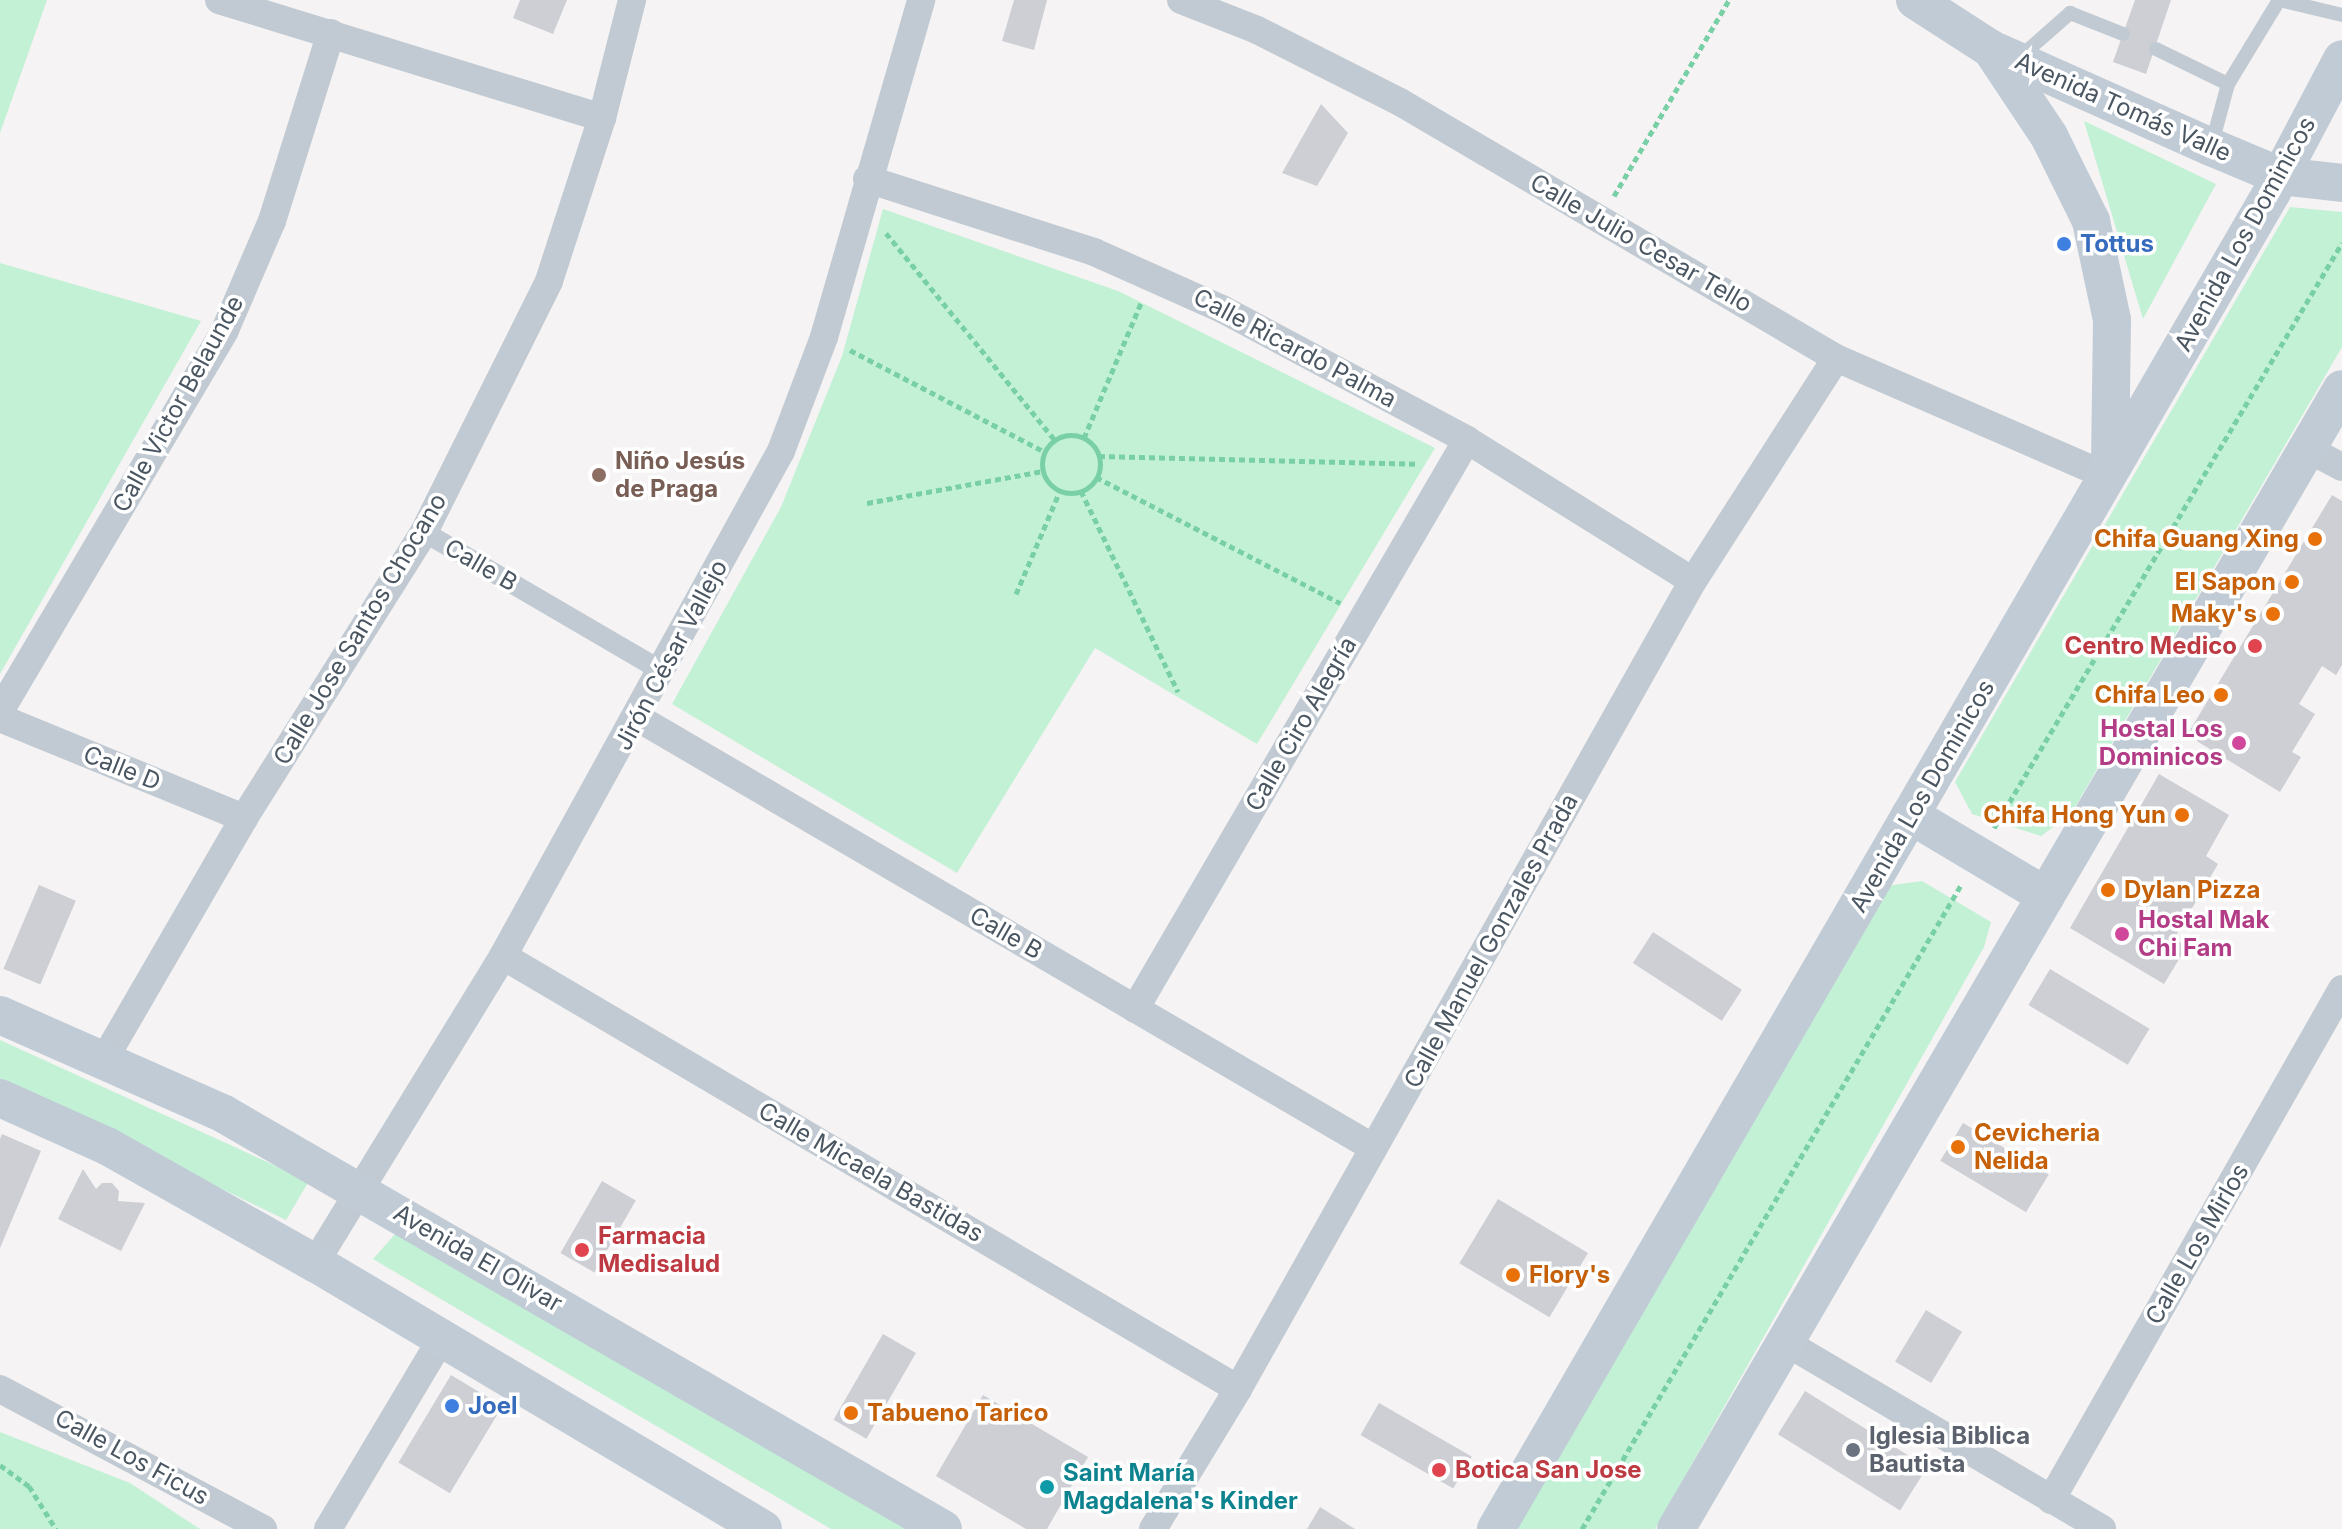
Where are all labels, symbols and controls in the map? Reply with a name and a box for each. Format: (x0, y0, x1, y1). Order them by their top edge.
street label: Avenida Tomás Valle (2011, 46, 2235, 168)
street label: Avenida Los Dominicos (2169, 112, 2321, 356)
street label: Calle Julio Cesar Tello (1525, 168, 1757, 318)
place label: Tottus (2080, 230, 2154, 258)
marker: Tottus (2055, 235, 2073, 253)
street label: Calle Ricardo Palma (1189, 282, 1401, 414)
street label: Calle Victor Belaunde (106, 291, 250, 517)
place label: Niño Jesús de Praga (615, 447, 745, 503)
marker: Niño Jesús de Praga (590, 466, 608, 484)
street label: Calle Jose Santos Chocano (267, 488, 453, 770)
place label: Chifa Guang Xing (2094, 525, 2299, 553)
marker: Chifa Guang Xing (2306, 530, 2324, 548)
street label: Calle B (440, 533, 522, 597)
street label: Jirón César Vallejo (609, 555, 733, 755)
place label: El Sapon (2175, 568, 2276, 596)
marker: El Sapon (2283, 573, 2301, 591)
place label: Maky's (2171, 600, 2257, 628)
marker: Maky's (2264, 605, 2282, 623)
street label: Calle Ciro Alegría (1239, 632, 1363, 816)
place label: Centro Medico (2064, 632, 2237, 660)
marker: Centro Medico (2244, 635, 2266, 657)
street label: Avenida Los Dominicos (1844, 675, 2000, 917)
place label: Chifa Leo (2095, 681, 2205, 709)
marker: Chifa Leo (2212, 686, 2230, 704)
place label: Hostal Los Dominicos (2099, 715, 2223, 771)
marker: Hostal Los Dominicos (2230, 734, 2248, 752)
street label: Calle D (79, 740, 165, 796)
street label: Calle Manuel Gonzales Prada (1398, 789, 1584, 1093)
place label: Chifa Hong Yun (1983, 801, 2166, 829)
marker: Chifa Hong Yun (2173, 806, 2191, 824)
place label: Dylan Pizza (2124, 876, 2260, 904)
marker: Dylan Pizza (2099, 881, 2117, 899)
street label: Calle B (965, 901, 1047, 965)
place label: Hostal Mak Chi Fam (2138, 906, 2269, 962)
marker: Hostal Mak Chi Fam (2113, 925, 2131, 943)
street label: Calle Micaela Bastidas (754, 1096, 988, 1248)
place label: Cevicheria Nelida (1974, 1119, 2100, 1175)
marker: Cevicheria Nelida (1949, 1138, 1967, 1156)
street label: Calle Los Mirlos (2139, 1159, 2255, 1329)
street label: Avenida El Olivar (389, 1198, 567, 1318)
place label: Farmacia Medisalud (598, 1222, 720, 1278)
marker: Farmacia Medisalud (573, 1241, 591, 1259)
place label: Flory's (1529, 1261, 1610, 1289)
marker: Flory's (1504, 1266, 1522, 1284)
place label: Joel (468, 1392, 518, 1420)
marker: Joel (443, 1397, 461, 1415)
place label: Tabueno Tarico (867, 1399, 1048, 1427)
street label: Calle Los Ficus (50, 1403, 214, 1511)
marker: Tabueno Tarico (842, 1404, 860, 1422)
place label: Iglesia Biblica Bautista (1869, 1422, 2030, 1478)
marker: Iglesia Biblica Bautista (1844, 1441, 1862, 1459)
place label: Botica San Jose (1455, 1456, 1642, 1484)
place label: Saint María Magdalena's Kinder (1063, 1459, 1298, 1515)
marker: Botica San Jose (1430, 1461, 1448, 1479)
marker: Saint María Magdalena's Kinder (1038, 1478, 1056, 1496)

